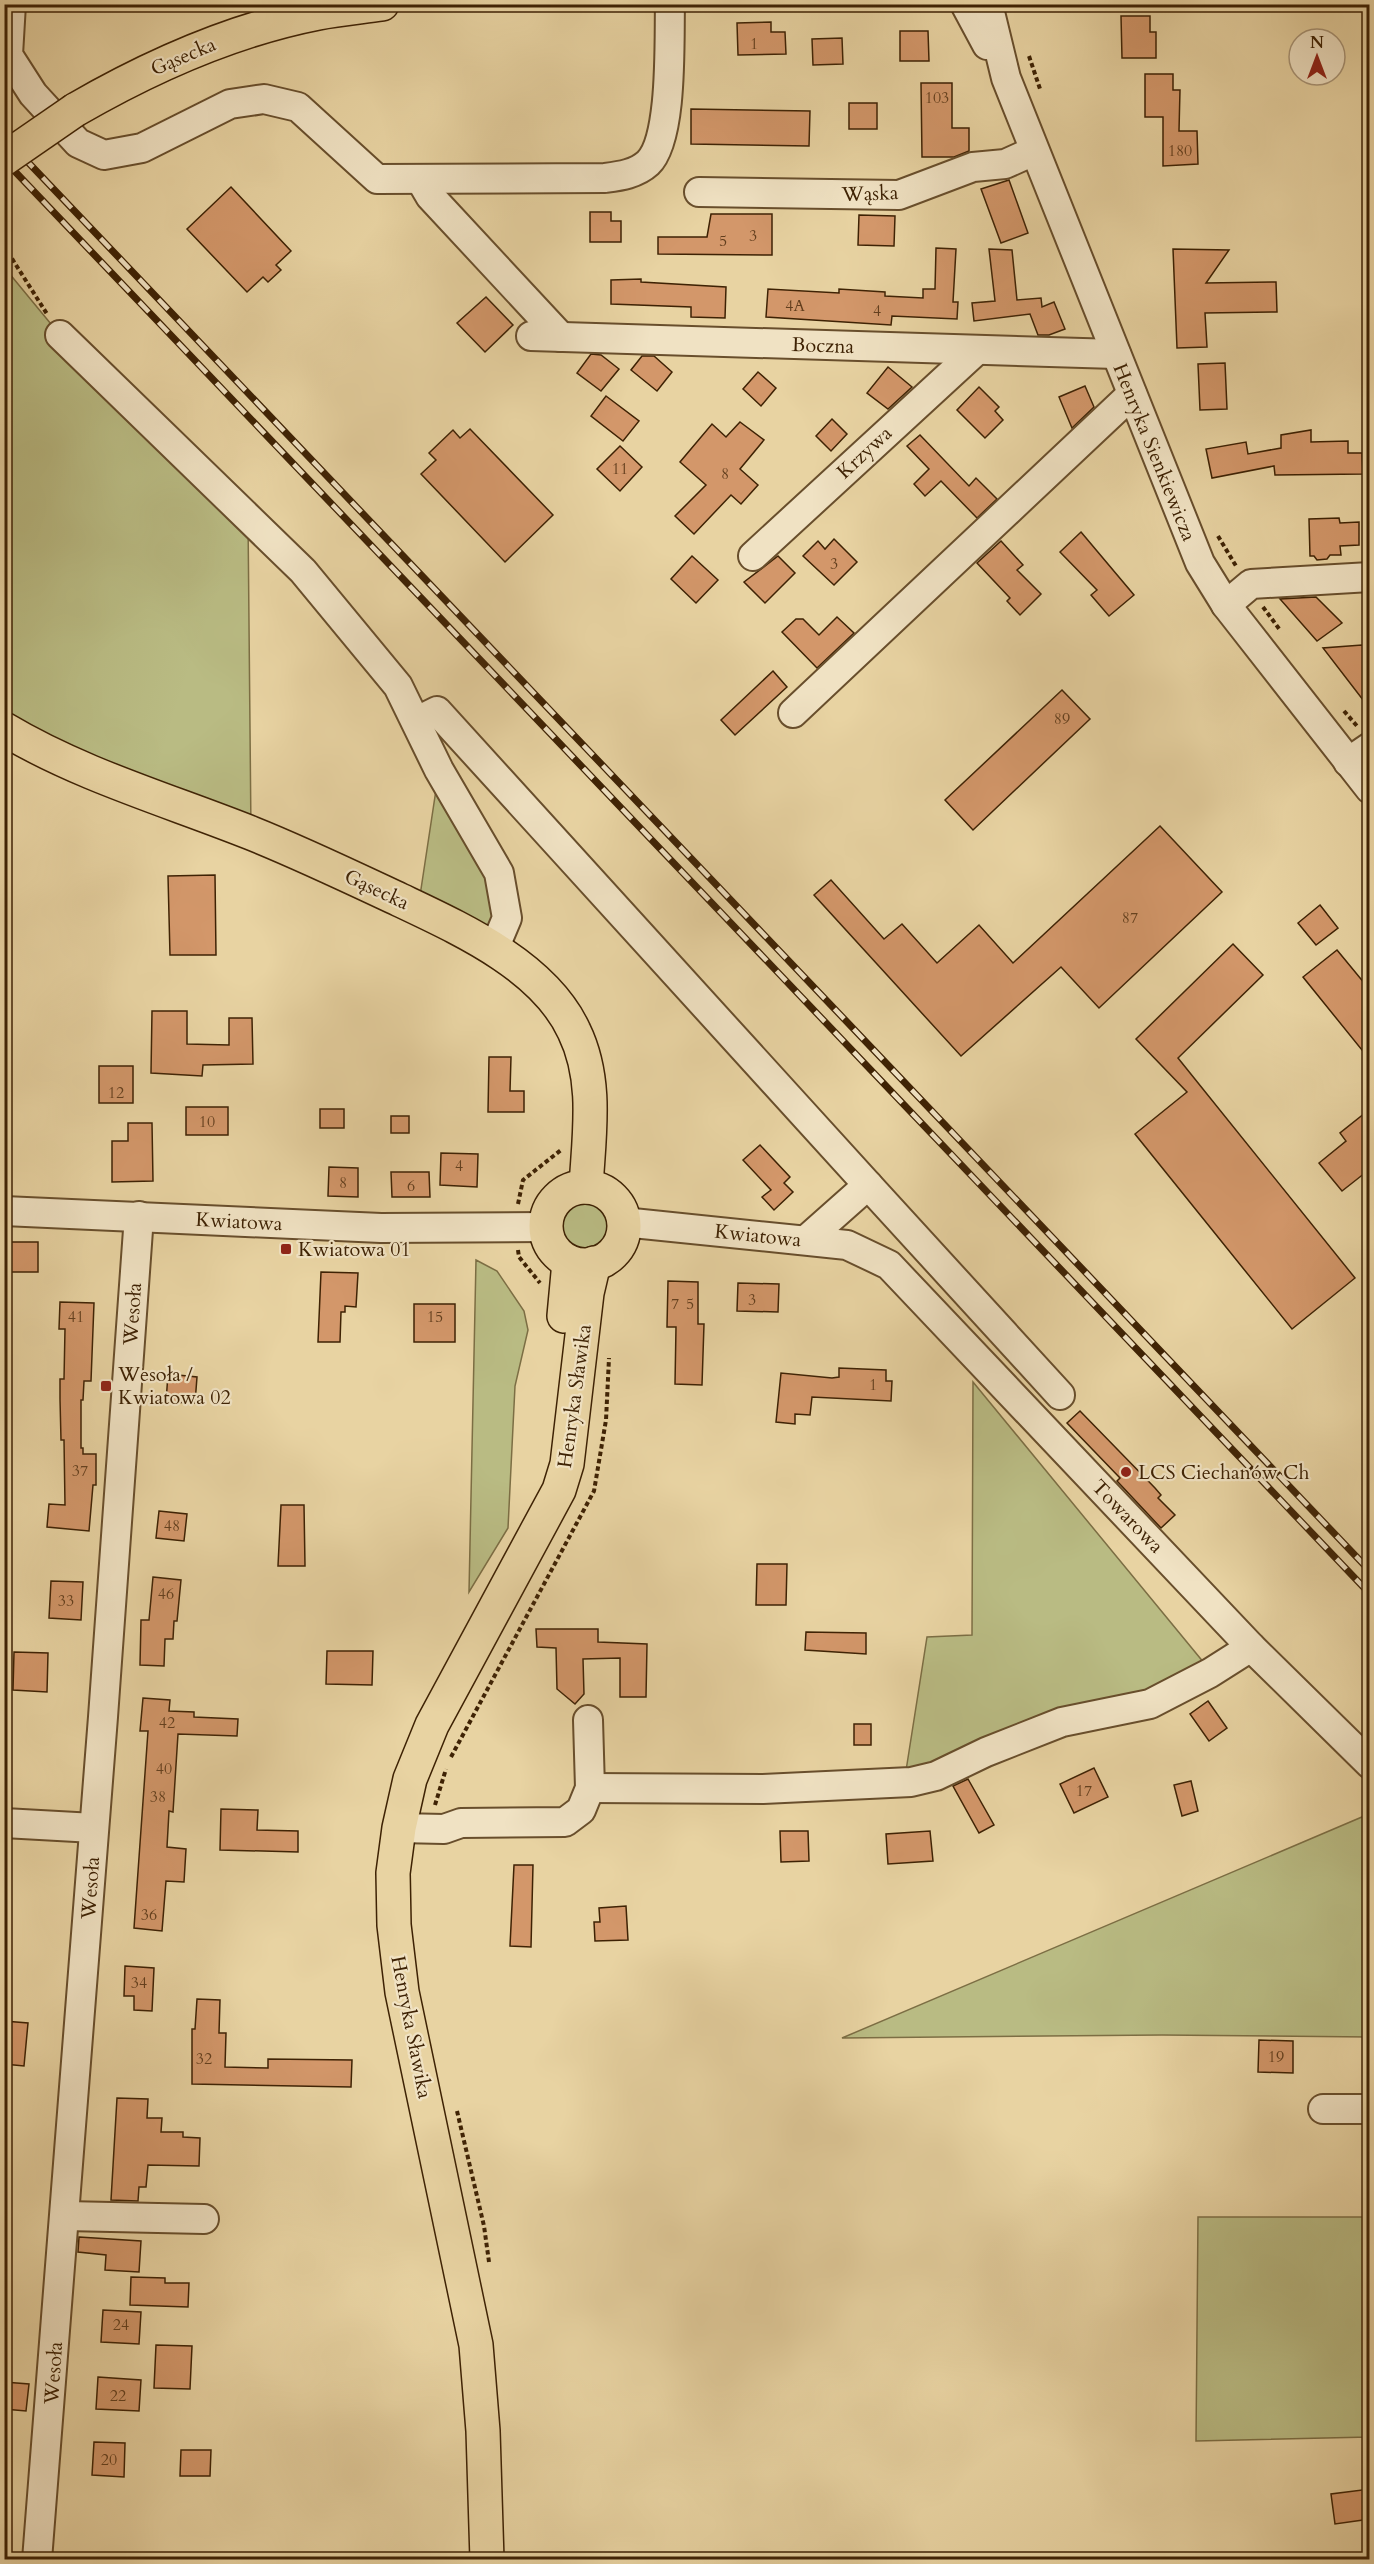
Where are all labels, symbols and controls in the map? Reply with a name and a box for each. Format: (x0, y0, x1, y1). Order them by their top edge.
north arrow (1287, 27, 1347, 87)
street label: Gąsecka (146, 30, 220, 82)
text: N (1310, 32, 1324, 54)
house number: 1 (750, 33, 758, 55)
house number: 103 (925, 87, 949, 109)
house number: 180 (1168, 140, 1192, 162)
street label: Wąska (840, 179, 899, 208)
house number: 3 (749, 225, 757, 247)
house number: 5 (719, 230, 727, 252)
house number: 4A (785, 295, 805, 317)
house number: 4 (873, 300, 881, 322)
street label: Boczna (791, 331, 855, 360)
street label: Henryka Sienkiewicza (1107, 359, 1203, 545)
street label: Krzywa (831, 420, 898, 485)
house number: 11 (612, 458, 628, 480)
house number: 8 (721, 463, 729, 485)
house number: 3 (830, 553, 838, 575)
house number: 89 (1054, 708, 1070, 730)
street label: Gąsecka (340, 863, 414, 916)
house number: 87 (1122, 907, 1138, 929)
house number: 12 (108, 1082, 124, 1104)
house number: 10 (199, 1111, 215, 1133)
house number: 4 (455, 1155, 463, 1177)
house number: 8 (339, 1172, 347, 1194)
house number: 6 (407, 1175, 415, 1197)
street label: Kwiatowa (195, 1206, 283, 1237)
street label: Kwiatowa (713, 1218, 803, 1254)
place label: Kwiatowa 01 (298, 1236, 411, 1263)
marker: Kwiatowa 01 (279, 1242, 293, 1256)
street label: Wesoła (117, 1281, 148, 1347)
house number: 3 (748, 1289, 756, 1311)
house number: 7 (671, 1293, 679, 1315)
house number: 5 (686, 1293, 694, 1315)
house number: 41 (68, 1306, 84, 1328)
house number: 15 (427, 1306, 443, 1328)
street label: Henryka Sławika (551, 1322, 598, 1470)
place label: Wesoła / Kwiatowa 02 (117, 1361, 231, 1411)
house number: 1 (869, 1374, 877, 1396)
marker: Wesoła / Kwiatowa 02 (99, 1379, 113, 1393)
place label: LCS Ciechanów Ch (1138, 1459, 1309, 1486)
house number: 37 (72, 1460, 88, 1482)
marker: LCS Ciechanów Ch (1119, 1465, 1133, 1479)
street label: Towarowa (1086, 1474, 1170, 1559)
house number: 48 (164, 1515, 180, 1537)
house number: 46 (158, 1583, 174, 1605)
house number: 33 (58, 1590, 74, 1612)
house number: 42 (159, 1712, 175, 1734)
house number: 40 (156, 1758, 172, 1780)
house number: 17 (1076, 1780, 1092, 1802)
house number: 38 (150, 1786, 166, 1808)
street label: Wesoła (75, 1855, 106, 1921)
house number: 36 (141, 1904, 157, 1926)
street label: Henryka Sławika (384, 1953, 439, 2101)
house number: 34 (131, 1972, 147, 1994)
house number: 19 (1268, 2046, 1284, 2068)
house number: 32 (196, 2048, 212, 2070)
house number: 24 (113, 2314, 129, 2336)
street label: Wesoła (38, 2340, 69, 2406)
house number: 22 (110, 2385, 126, 2407)
house number: 20 (101, 2449, 117, 2471)

